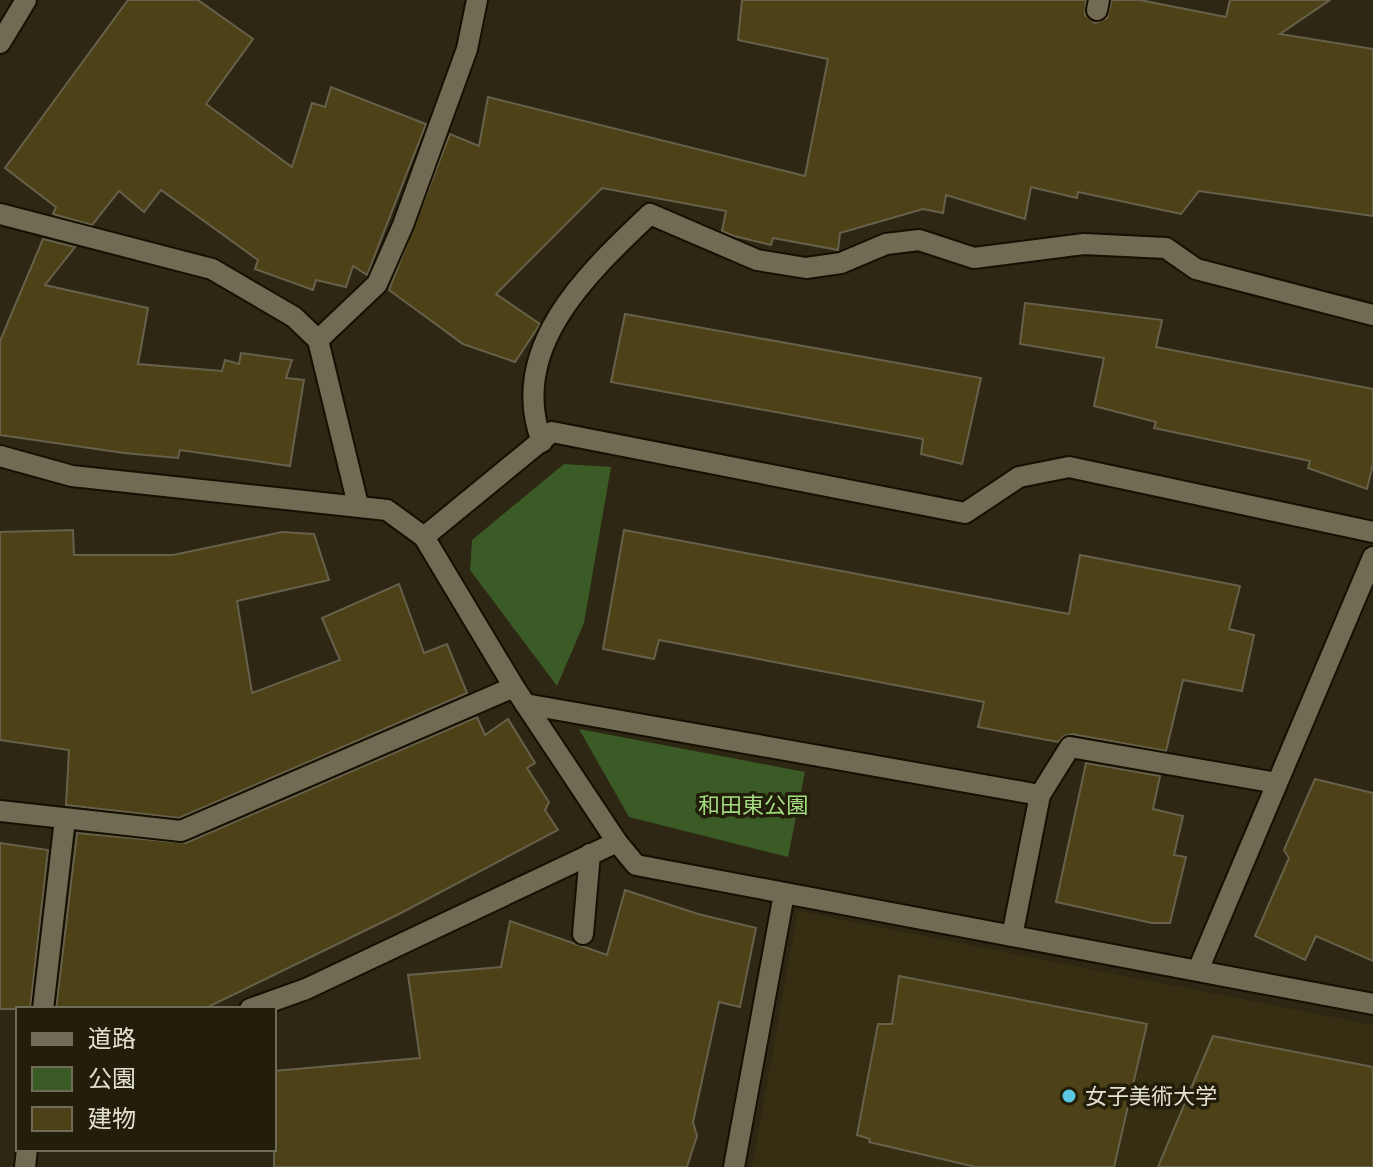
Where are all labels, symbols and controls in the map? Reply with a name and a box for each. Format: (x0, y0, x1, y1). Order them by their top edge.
park label: 和田東公園 (698, 789, 808, 819)
legend (16, 1007, 276, 1151)
text: 道路 (88, 1021, 136, 1054)
text: 公園 (88, 1061, 136, 1094)
place label: 女子美術大学 (1085, 1080, 1217, 1110)
marker: 女子美術大学 (1060, 1087, 1078, 1105)
text: 建物 (88, 1101, 136, 1134)

